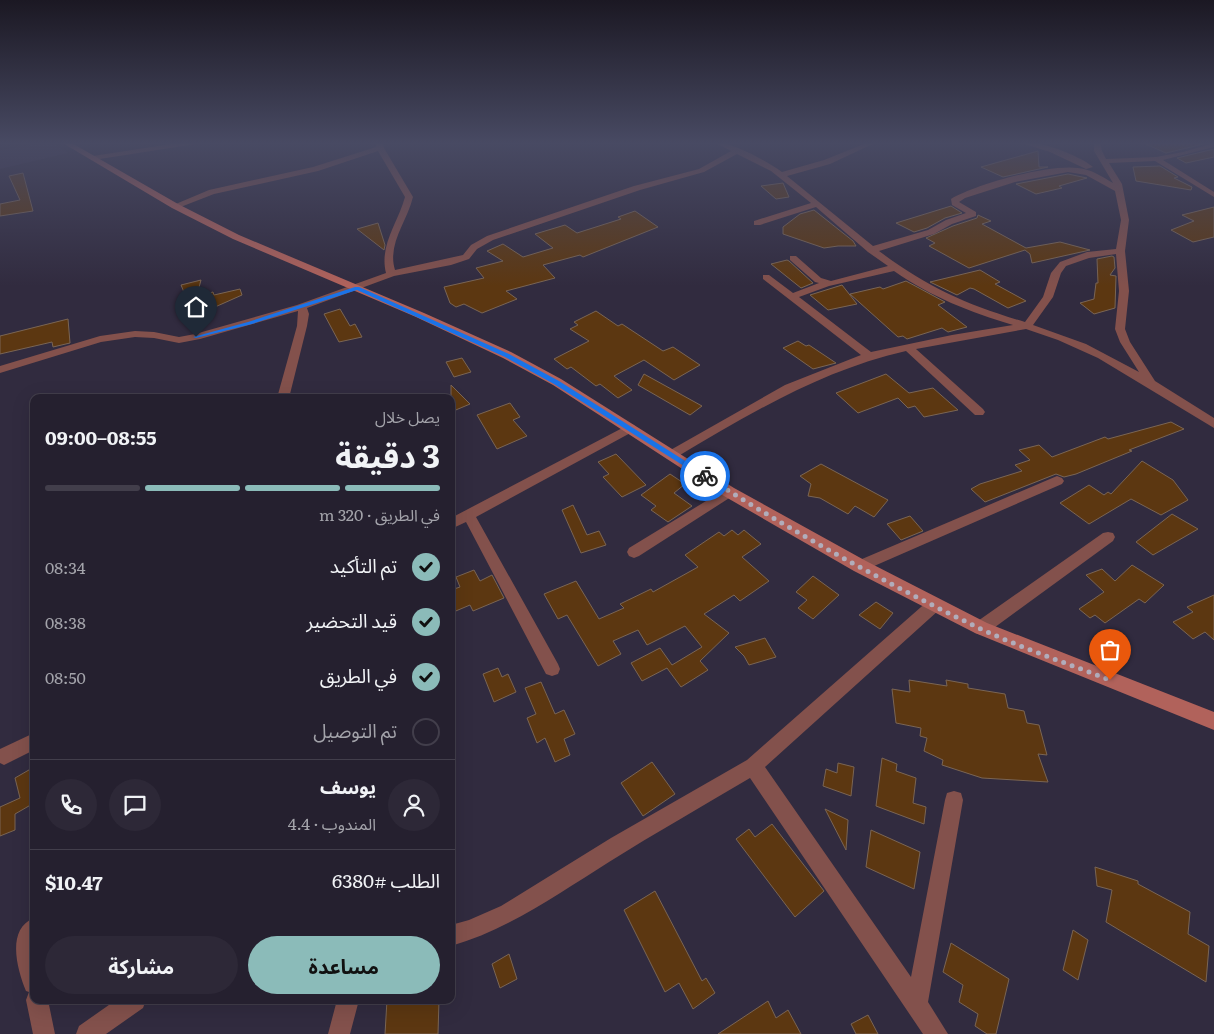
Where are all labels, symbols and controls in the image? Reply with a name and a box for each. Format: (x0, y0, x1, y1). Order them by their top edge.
pin (175, 286, 217, 337)
icon: home (182, 293, 210, 321)
text: يصل خلال (375, 404, 440, 428)
text: 08:55–09:00 (45, 423, 157, 451)
text: 3 دقيقة (335, 430, 440, 478)
courier (680, 451, 730, 501)
icon: bike (691, 462, 719, 490)
text: في الطريق · 320 m (319, 502, 440, 526)
text: تم التأكيد (330, 551, 397, 579)
icon: check (412, 553, 440, 581)
text: 08:34 (45, 555, 86, 579)
text: قيد التحضير (306, 606, 397, 634)
icon: check (412, 608, 440, 636)
text: 08:38 (45, 610, 86, 634)
pin (1089, 629, 1131, 680)
icon: bag (1096, 636, 1124, 664)
text: في الطريق (320, 661, 397, 689)
icon: check (412, 663, 440, 691)
text: 08:50 (45, 665, 86, 689)
text: تم التوصيل (313, 716, 397, 744)
text: يوسف (320, 772, 376, 800)
button: phone (45, 779, 97, 831)
button: chat (109, 779, 161, 831)
button: person (388, 779, 440, 831)
text: المندوب · 4.4 (288, 811, 376, 835)
text: الطلب #6380 (332, 866, 440, 894)
text: $10.47 (45, 868, 103, 896)
button: مشاركة (45, 936, 238, 994)
button: مساعدة (248, 936, 440, 994)

